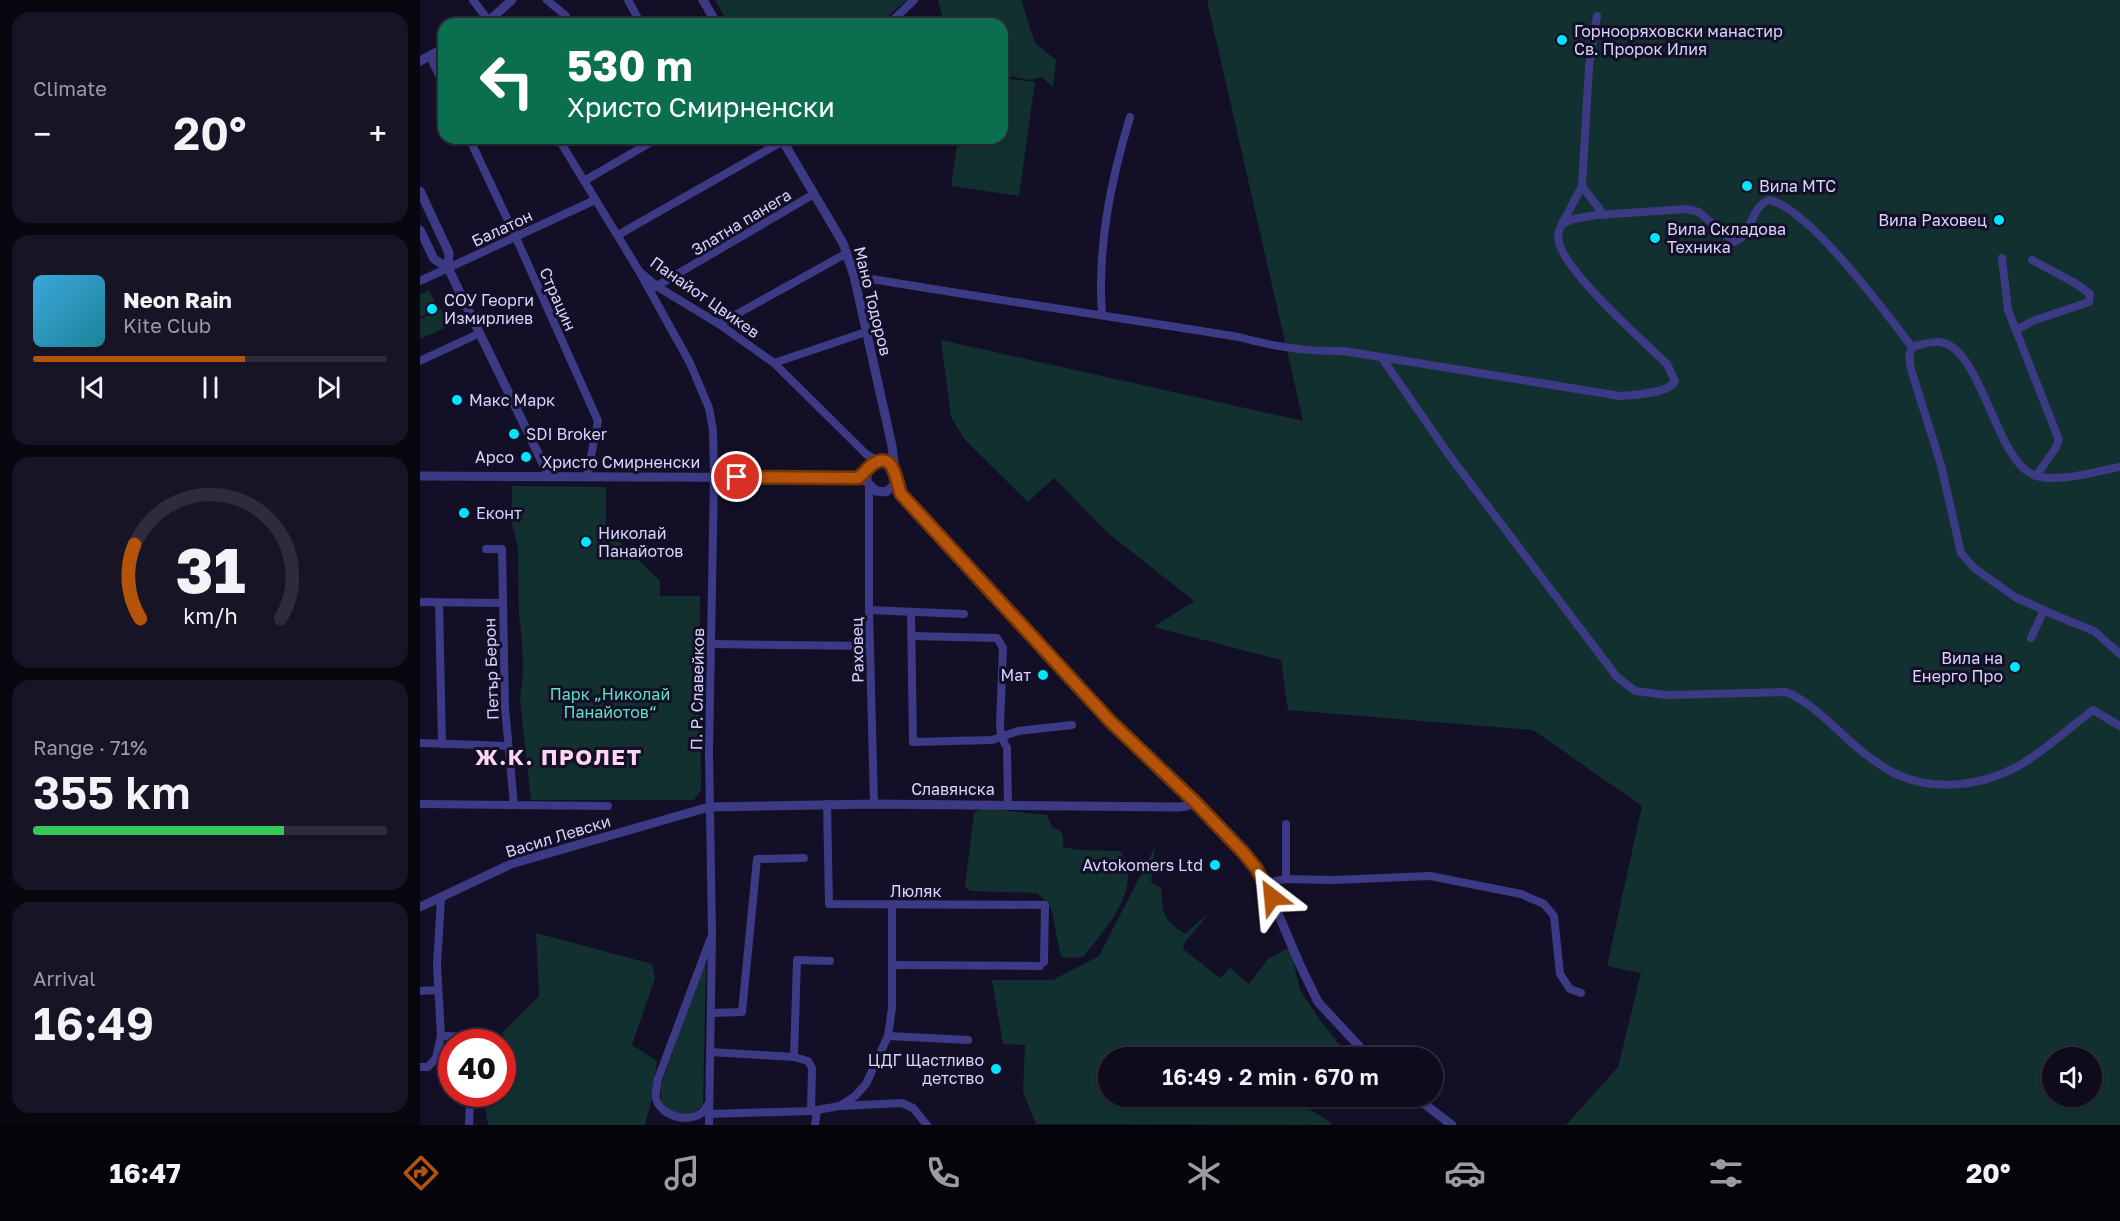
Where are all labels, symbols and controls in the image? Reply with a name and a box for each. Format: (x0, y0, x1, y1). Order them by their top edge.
place label: Горнооряховски манастир Св. Пророк Илия (1574, 21, 1783, 59)
marker: Горнооряховски манастир Св. Пророк Илия (1555, 33, 1569, 47)
text: 530 m (567, 40, 693, 90)
icon: left (468, 42, 546, 120)
text: Climate (33, 76, 107, 100)
text: Христо Смирненски (567, 91, 835, 123)
text: 20° (173, 106, 247, 160)
text: − (33, 114, 51, 153)
text: + (369, 114, 387, 153)
place label: Вила МТС (1759, 176, 1836, 196)
marker: Вила МТС (1740, 179, 1754, 193)
street label: Златна панега (688, 184, 794, 260)
street label: Балатон (468, 205, 536, 251)
place label: Вила Раховец (1878, 210, 1987, 230)
marker: Вила Раховец (1992, 213, 2006, 227)
place label: Вила Складова Техника (1667, 219, 1786, 257)
marker: Вила Складова Техника (1648, 231, 1662, 245)
street label: Мано Тодоров (850, 244, 896, 358)
street label: Панайот Цвикев (646, 252, 764, 342)
street label: Страцин (535, 264, 581, 334)
text: Neon Rain (123, 286, 232, 313)
place label: СОУ Георги Измирлиев (444, 290, 534, 328)
marker: СОУ Георги Измирлиев (425, 302, 439, 316)
text: Kite Club (123, 313, 211, 337)
icon: previous (76, 371, 109, 404)
icon: pause (194, 371, 227, 404)
icon: next (312, 371, 345, 404)
place label: Макс Марк (469, 390, 555, 410)
marker: Макс Марк (450, 393, 464, 407)
place label: SDI Broker (526, 424, 607, 444)
marker: SDI Broker (507, 427, 521, 441)
place label: Арсо (475, 447, 514, 467)
marker: Арсо (519, 450, 533, 464)
pin (711, 451, 762, 502)
street label: Христо Смирненски (542, 452, 700, 472)
icon: arrive (720, 460, 753, 493)
place label: Еконт (476, 503, 522, 523)
marker: Еконт (457, 506, 471, 520)
place label: Николай Панайотов (598, 523, 683, 561)
text: 31 (175, 533, 245, 608)
marker: Николай Панайотов (579, 535, 593, 549)
text: km/h (183, 604, 237, 630)
street label: Раховец (846, 617, 868, 683)
street label: Петър Берон (479, 618, 503, 720)
street label: П. Р. Славейков (686, 628, 708, 750)
place label: Вила на Енерго Про (1912, 648, 2003, 686)
marker: Вила на Енерго Про (2008, 660, 2022, 674)
place label: Мат (1001, 665, 1031, 685)
marker: Мат (1036, 668, 1050, 682)
park label: Парк „Николай Панайотов“ (550, 684, 670, 722)
text: Range · 71% (33, 735, 147, 759)
district label: Ж.К. ПРОЛЕТ (475, 743, 643, 770)
text: 355 km (33, 765, 191, 819)
street label: Славянска (911, 779, 995, 799)
street label: Васил Левски (503, 810, 613, 862)
place label: Avtokomers Ltd (1082, 855, 1203, 875)
marker: Avtokomers Ltd (1208, 858, 1222, 872)
position arrow (1240, 865, 1304, 929)
street label: Люляк (890, 881, 942, 901)
text: Arrival (33, 966, 96, 990)
text: 16:49 (33, 996, 154, 1050)
speed limit sign: 40 (438, 1029, 516, 1107)
map controls (2042, 1047, 2102, 1107)
button: sound (2042, 1047, 2102, 1107)
place label: ЦДГ Щастливо детство (868, 1050, 984, 1088)
marker: ЦДГ Щастливо детство (989, 1062, 1003, 1076)
text: 16:49 · 2 min · 670 m (1162, 1063, 1379, 1090)
icon: directions (400, 1152, 442, 1194)
icon: music (661, 1152, 703, 1194)
icon: phone (922, 1152, 964, 1194)
icon: climate (1183, 1152, 1225, 1194)
icon: car (1444, 1152, 1486, 1194)
icon: filters (1705, 1152, 1747, 1194)
text: 16:47 (110, 1157, 181, 1189)
text: 20° (1966, 1157, 2010, 1189)

